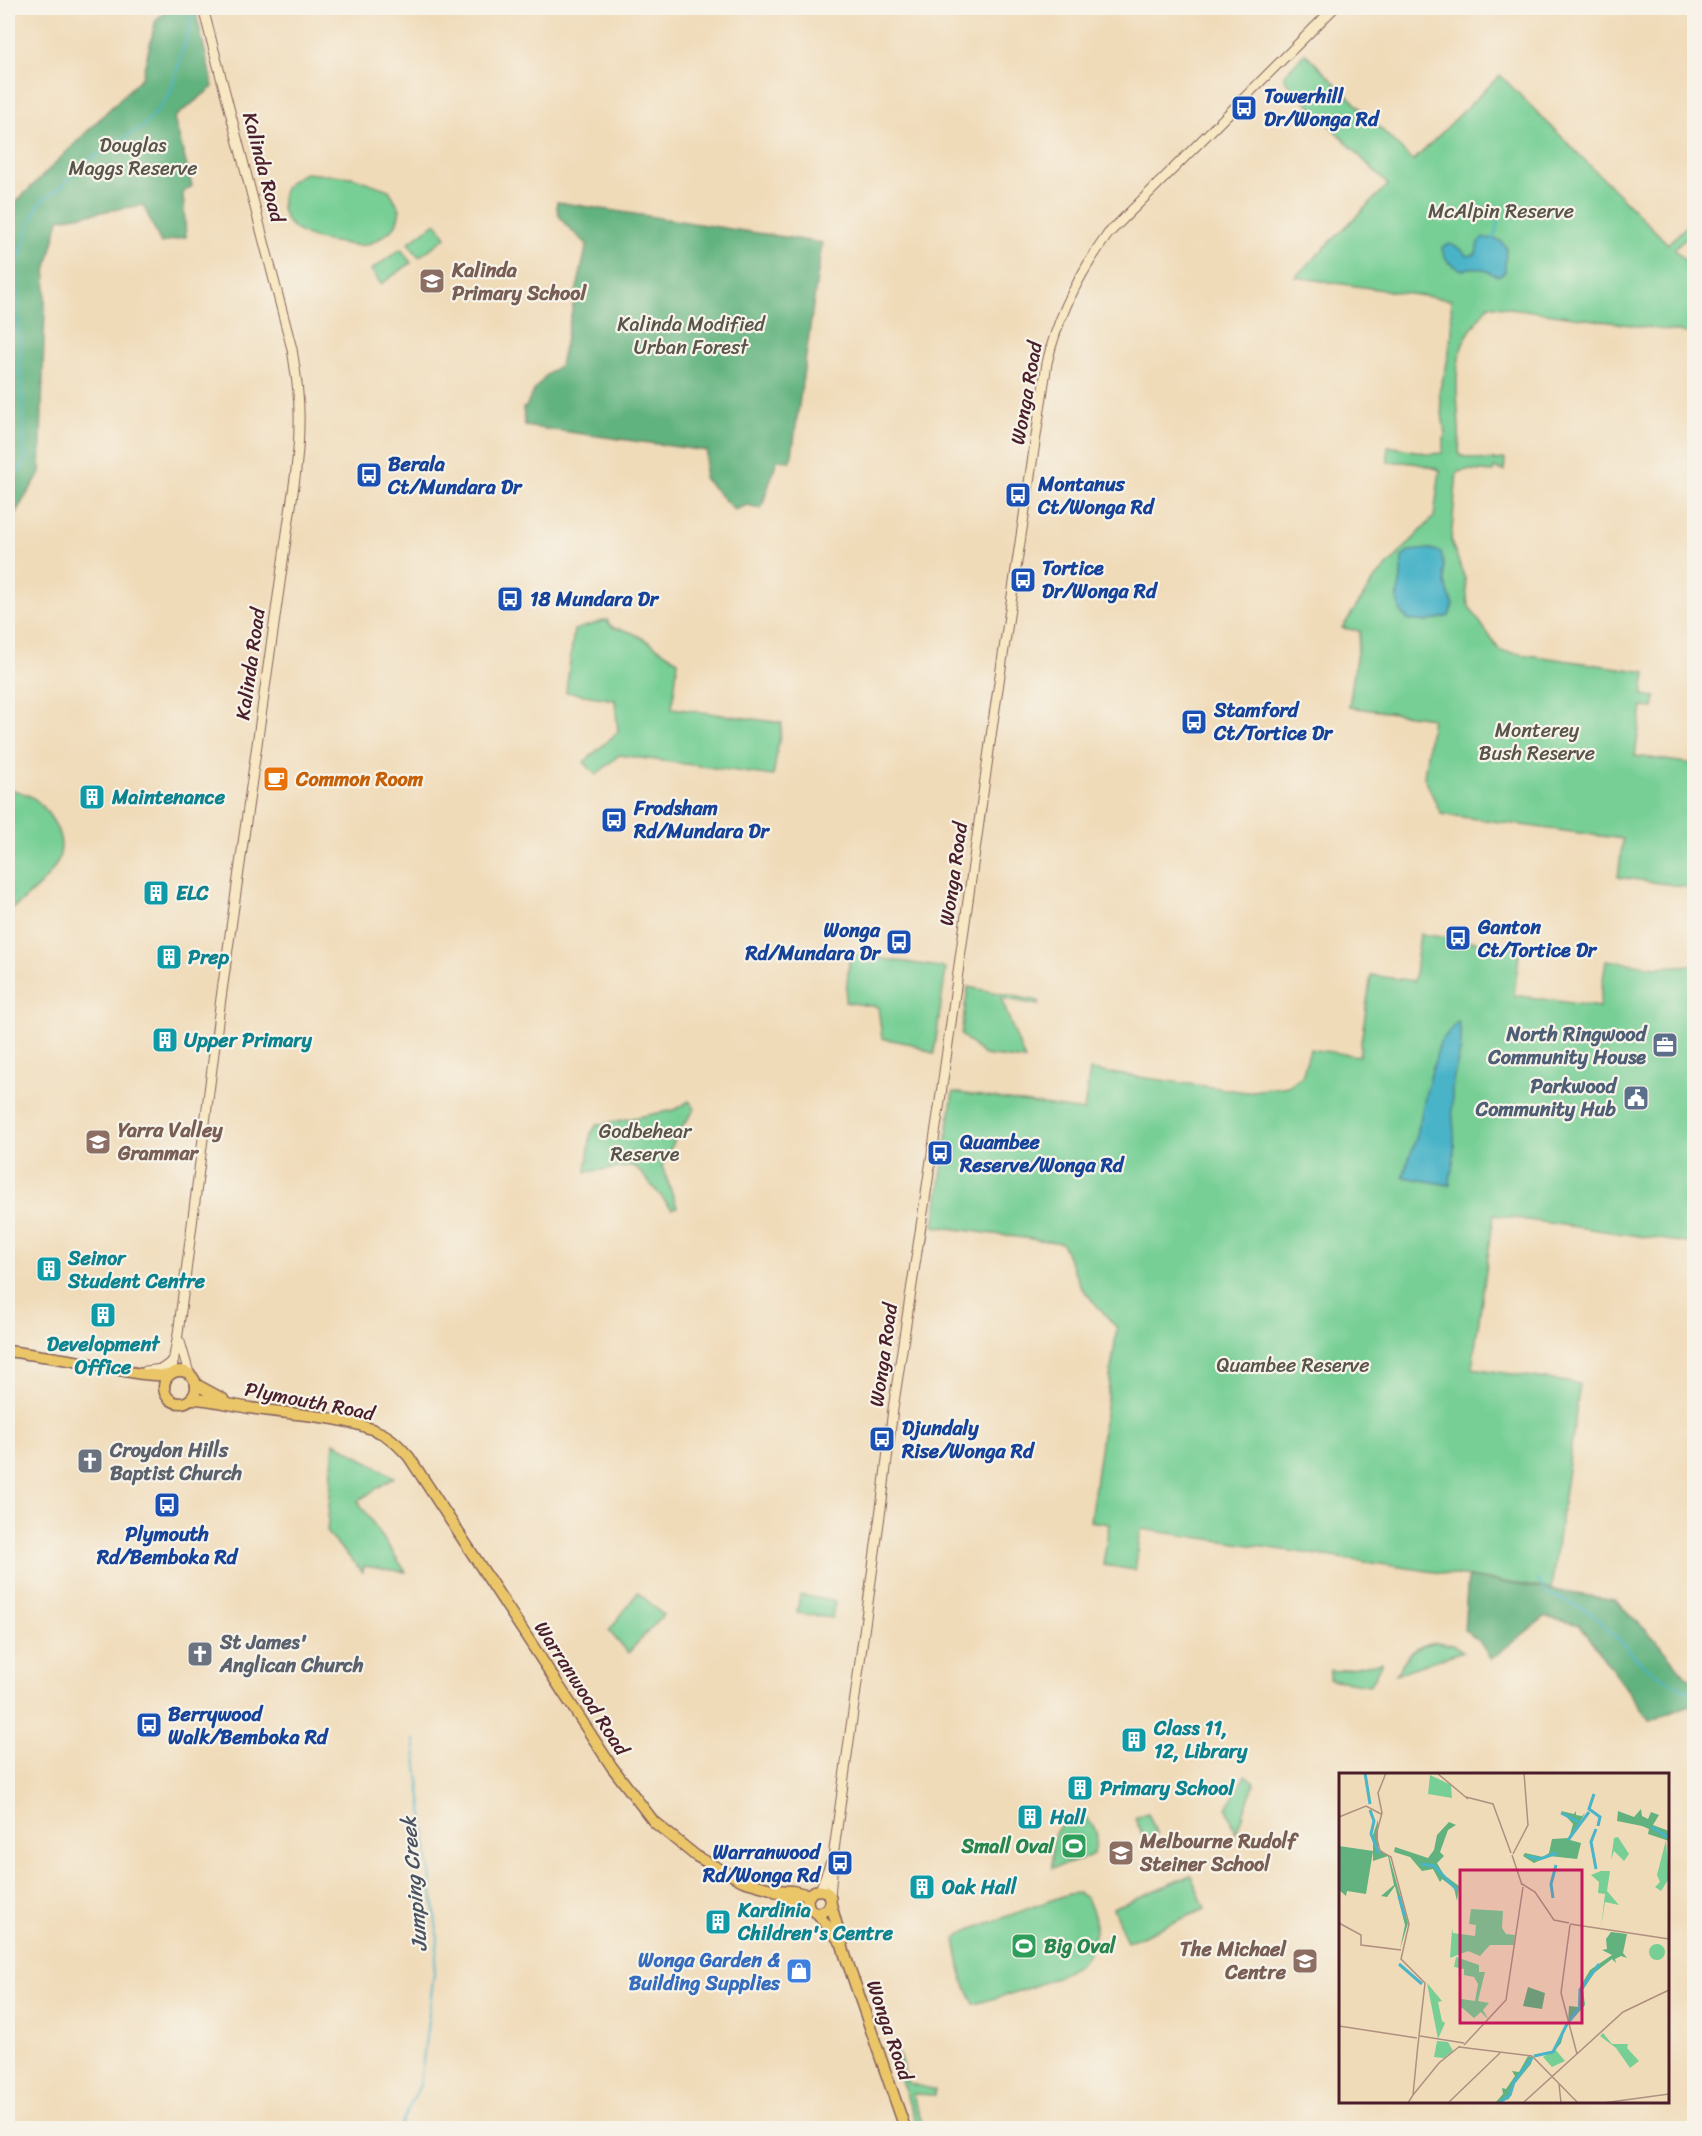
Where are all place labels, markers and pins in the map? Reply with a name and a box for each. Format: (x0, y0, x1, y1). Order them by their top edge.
place label: Towerhill Dr/Wonga Rd (1264, 79, 1381, 137)
bus stop icon: Towerhill Dr/Wonga Rd (1229, 93, 1259, 123)
place label: Kalinda Primary School (451, 253, 587, 311)
school or university icon: Kalinda Primary School (417, 266, 447, 296)
place label: Berala Ct/Mundara Dr (387, 447, 523, 505)
bus stop icon: Berala Ct/Mundara Dr (354, 460, 384, 490)
place label: Montanus Ct/Wonga Rd (1037, 467, 1156, 525)
bus stop icon: Montanus Ct/Wonga Rd (1003, 480, 1033, 510)
place label: Tortice Dr/Wonga Rd (1042, 551, 1159, 609)
bus stop icon: Tortice Dr/Wonga Rd (1008, 565, 1038, 595)
place label: 18 Mundara Dr (530, 582, 660, 617)
bus stop icon: 18 Mundara Dr (495, 584, 525, 614)
place label: Stamford Ct/Tortice Dr (1213, 693, 1334, 751)
bus stop icon: Stamford Ct/Tortice Dr (1179, 707, 1209, 737)
place label: Common Room (295, 762, 424, 797)
cafe icon: Common Room (261, 764, 291, 794)
place label: Maintenance (111, 780, 226, 815)
building icon: Maintenance (77, 782, 107, 812)
place label: Frodsham Rd/Mundara Dr (633, 791, 770, 849)
bus stop icon: Frodsham Rd/Mundara Dr (599, 805, 629, 835)
place label: ELC (176, 876, 209, 911)
building icon: ELC (141, 878, 171, 908)
place label: Ganton Ct/Tortice Dr (1477, 910, 1598, 968)
place label: Wonga Rd/Mundara Dr (744, 913, 882, 971)
bus stop icon: Ganton Ct/Tortice Dr (1443, 923, 1473, 953)
bus stop icon: Wonga Rd/Mundara Dr (884, 927, 914, 957)
place label: Prep (188, 940, 230, 975)
building icon: Prep (154, 942, 184, 972)
place label: North Ringwood Community House (1487, 1017, 1648, 1075)
place label: Upper Primary (184, 1023, 312, 1058)
building icon: Upper Primary (150, 1025, 180, 1055)
office icon: North Ringwood Community House (1650, 1030, 1680, 1060)
place label: Parkwood Community Hub (1475, 1069, 1618, 1127)
public building icon: Parkwood Community Hub (1621, 1083, 1651, 1113)
place label: Yarra Valley Grammar (117, 1113, 223, 1171)
place label: Quambee Reserve/Wonga Rd (959, 1125, 1126, 1183)
school or university icon: Yarra Valley Grammar (83, 1127, 113, 1157)
bus stop icon: Quambee Reserve/Wonga Rd (925, 1138, 955, 1168)
place label: Seinor Student Centre (67, 1241, 206, 1299)
building icon: Seinor Student Centre (34, 1254, 64, 1284)
building icon: Development Office (88, 1300, 118, 1330)
place label: Development Office (47, 1327, 161, 1385)
place label: Djundaly Rise/Wonga Rd (901, 1411, 1036, 1469)
bus stop icon: Djundaly Rise/Wonga Rd (867, 1424, 897, 1454)
place label: Croydon Hills Baptist Church (109, 1433, 242, 1491)
church icon: Croydon Hills Baptist Church (75, 1446, 105, 1476)
bus stop icon: Plymouth Rd/Bemboka Rd (152, 1490, 182, 1520)
place label: Plymouth Rd/Bemboka Rd (96, 1517, 240, 1575)
place label: St James' Anglican Church (219, 1625, 364, 1683)
church icon: St James' Anglican Church (185, 1639, 215, 1669)
place label: Berrywood Walk/Bemboka Rd (168, 1697, 330, 1755)
bus stop icon: Berrywood Walk/Bemboka Rd (134, 1710, 164, 1740)
place label: Class 11, 12, Library (1153, 1711, 1248, 1769)
building icon: Class 11, 12, Library (1119, 1725, 1149, 1755)
place label: Primary School (1100, 1771, 1235, 1806)
building icon: Primary School (1065, 1773, 1095, 1803)
place label: Hall (1049, 1800, 1087, 1835)
building icon: Hall (1015, 1802, 1045, 1832)
place label: Melbourne Rudolf Steiner School (1139, 1824, 1299, 1882)
place label: Small Oval (960, 1829, 1055, 1864)
sports icon: Small Oval (1059, 1831, 1089, 1861)
place label: Warranwood Rd/Wonga Rd (702, 1835, 822, 1893)
school or university icon: Melbourne Rudolf Steiner School (1106, 1838, 1136, 1868)
bus stop icon: Warranwood Rd/Wonga Rd (825, 1848, 855, 1878)
place label: Oak Hall (942, 1870, 1018, 1905)
building icon: Oak Hall (907, 1872, 937, 1902)
place label: Kardinia Children's Centre (737, 1893, 894, 1951)
building icon: Kardinia Children's Centre (703, 1907, 733, 1937)
place label: Big Oval (1044, 1929, 1117, 1964)
sports icon: Big Oval (1009, 1931, 1039, 1961)
place label: The Michael Centre (1180, 1932, 1287, 1990)
place label: Wonga Garden & Building Supplies (629, 1943, 781, 2001)
school or university icon: The Michael Centre (1290, 1946, 1320, 1976)
shop icon: Wonga Garden & Building Supplies (784, 1956, 814, 1986)

